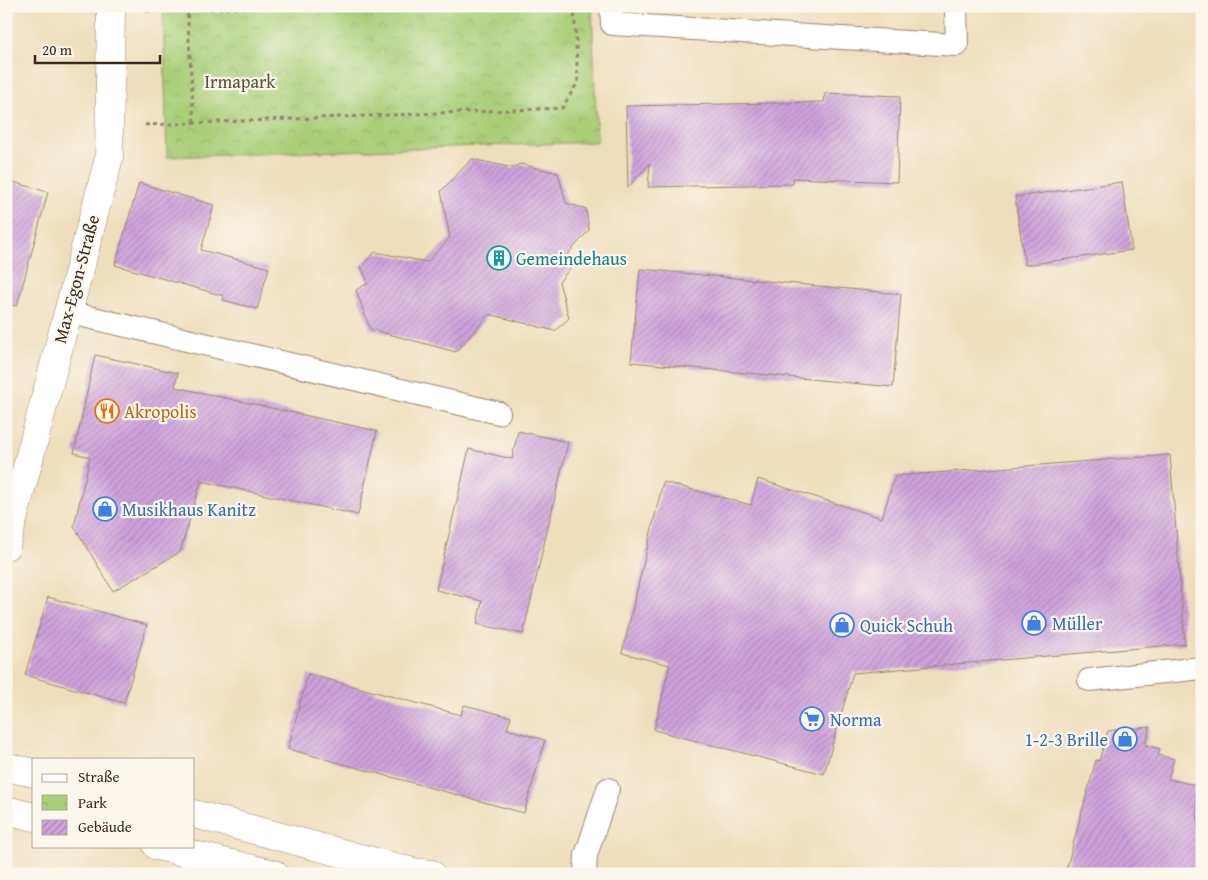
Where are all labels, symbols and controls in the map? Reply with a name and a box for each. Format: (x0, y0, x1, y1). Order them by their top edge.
scale bar (35, 32, 160, 64)
text: 20 m (42, 39, 73, 60)
park label: Irmapark (205, 68, 276, 95)
street label: Max-Egon-Straße (46, 212, 106, 346)
building icon: Gemeindehaus (486, 245, 512, 271)
place label: Gemeindehaus (516, 245, 627, 272)
restaurant icon: Akropolis (94, 398, 120, 424)
place label: Akropolis (124, 398, 197, 425)
shop icon: Musikhaus Kanitz (92, 496, 118, 522)
place label: Musikhaus Kanitz (122, 496, 256, 523)
shop icon: Müller (1021, 610, 1047, 636)
place label: Müller (1052, 610, 1103, 637)
shop icon: Quick Schuh (829, 612, 855, 638)
place label: Quick Schuh (860, 612, 953, 639)
supermarket icon: Norma (799, 706, 825, 732)
place label: Norma (830, 706, 882, 733)
place label: 1-2-3 Brille (1024, 726, 1108, 753)
shop icon: 1-2-3 Brille (1112, 726, 1138, 752)
legend (32, 758, 195, 848)
text: Straße (78, 766, 120, 787)
text: Park (78, 792, 107, 813)
text: Gebäude (78, 816, 132, 837)

